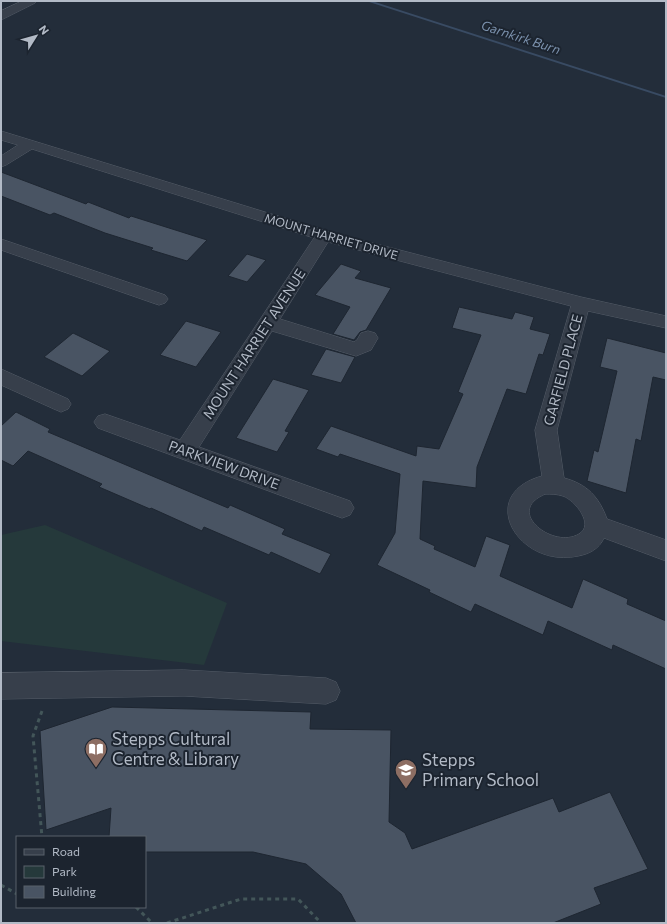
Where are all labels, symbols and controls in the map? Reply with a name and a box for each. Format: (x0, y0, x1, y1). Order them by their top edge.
north arrow (16, 16, 56, 56)
water label: Garnkirk Burn (479, 17, 563, 57)
text: N (37, 22, 52, 37)
street label: MOUNT HARRIET DRIVE (263, 210, 400, 262)
street label: MOUNT HARRIET AVENUE (199, 266, 308, 422)
street label: GARFIELD PLACE (539, 312, 586, 427)
street label: PARKVIEW DRIVE (166, 437, 282, 492)
place label: Stepps Cultural Centre & Library (112, 728, 239, 769)
library icon: Stepps Cultural Centre & Library (83, 736, 109, 769)
place label: Stepps Primary School (422, 749, 539, 790)
school or university icon: Stepps Primary School (393, 757, 419, 790)
legend (16, 836, 146, 908)
text: Road (52, 844, 80, 858)
text: Park (52, 864, 78, 878)
text: Building (52, 884, 96, 898)

